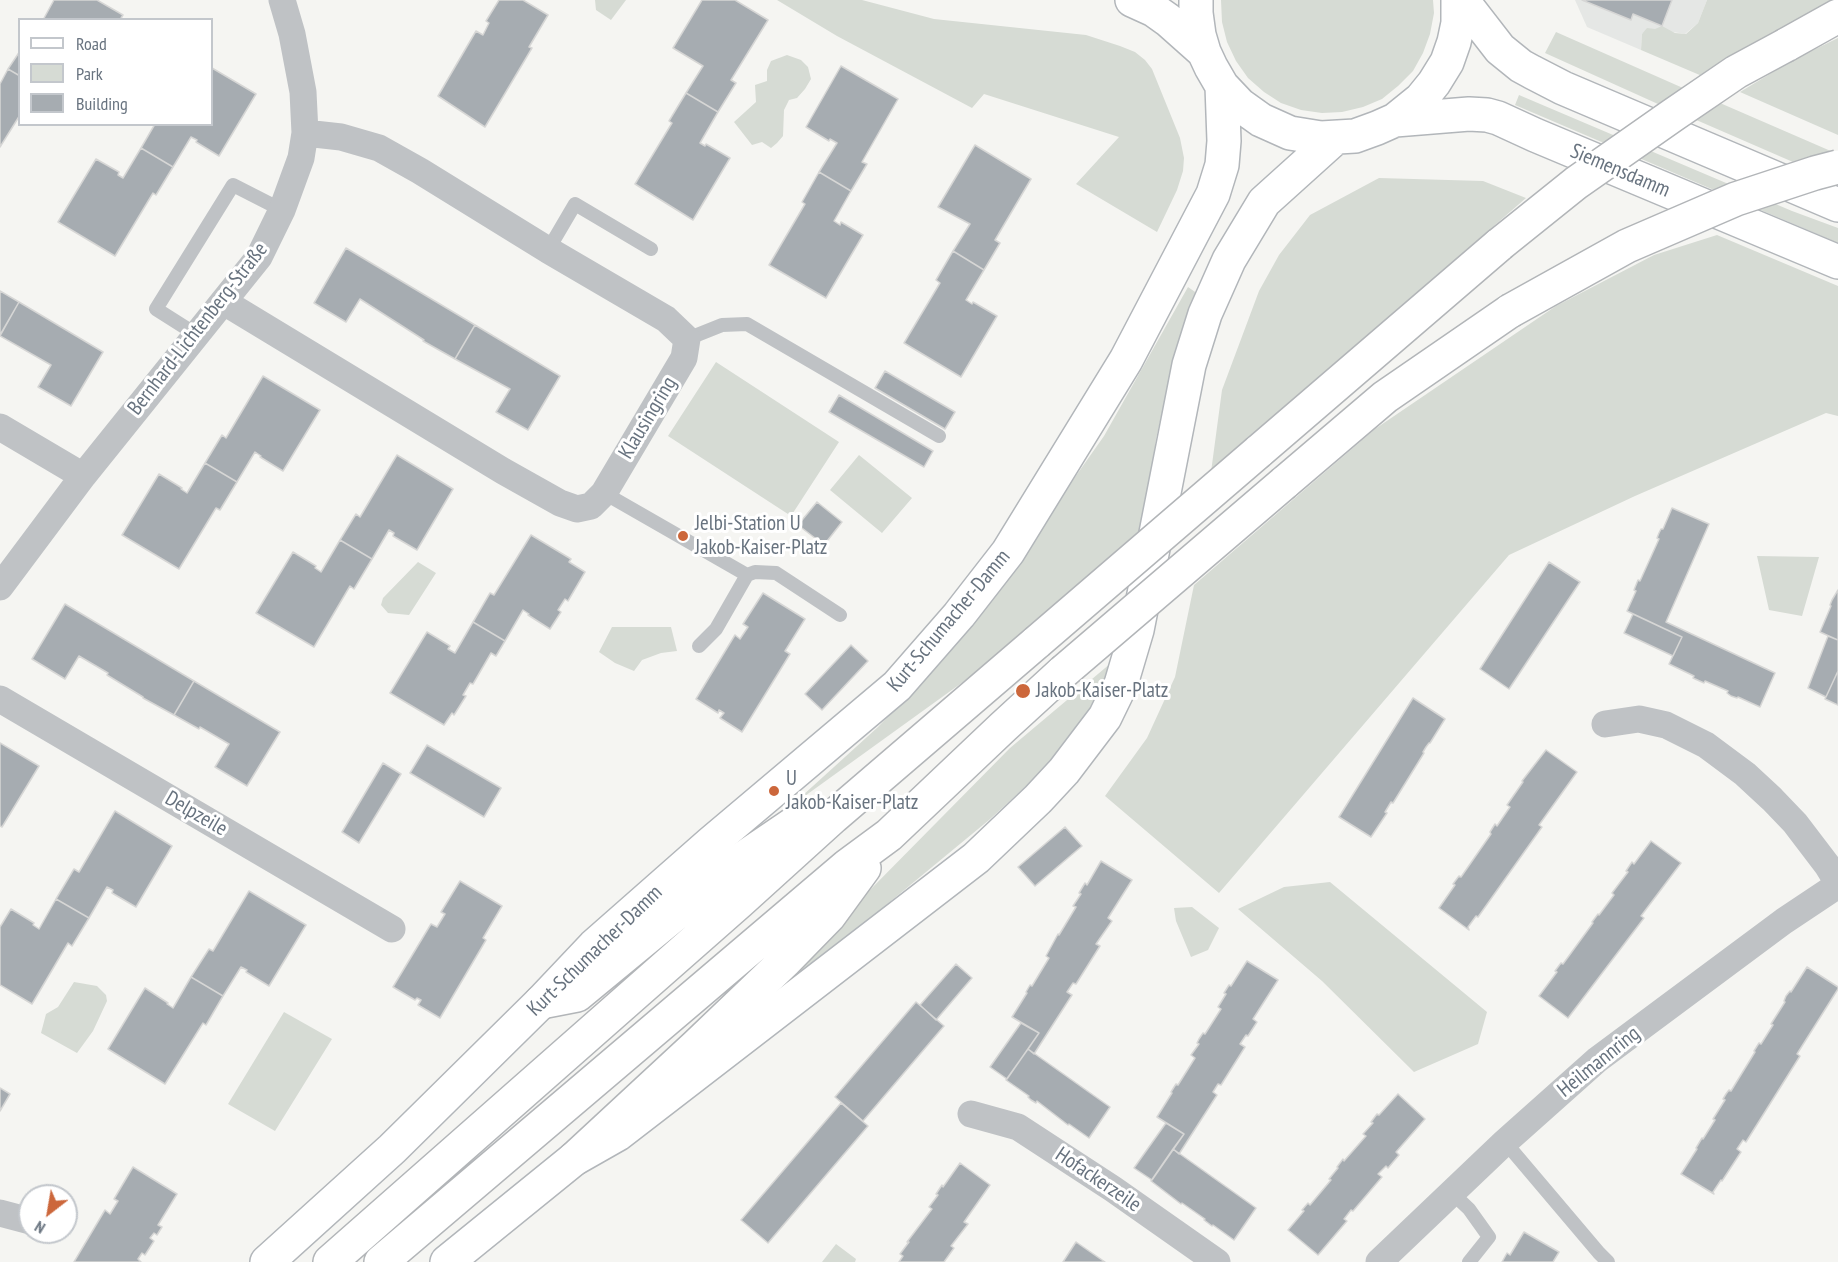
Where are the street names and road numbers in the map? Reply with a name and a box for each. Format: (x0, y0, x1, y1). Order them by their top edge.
street label: Siemensdamm (1566, 139, 1674, 203)
street label: Bernhard-Lichtenberg-Straße (123, 238, 273, 420)
street label: Klausingring (614, 372, 682, 464)
street label: Kurt-Schumacher-Damm (882, 545, 1016, 697)
street label: Delpzeile (160, 786, 232, 842)
street label: Kurt-Schumacher-Damm (522, 880, 668, 1022)
street label: Heilmannring (1553, 1021, 1645, 1103)
street label: Hofackerzeile (1050, 1142, 1146, 1218)

